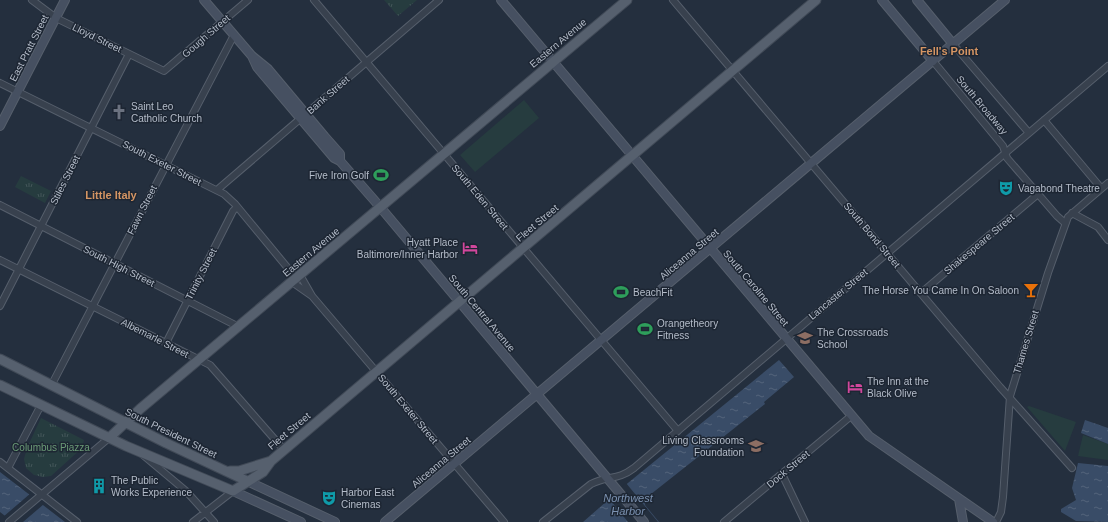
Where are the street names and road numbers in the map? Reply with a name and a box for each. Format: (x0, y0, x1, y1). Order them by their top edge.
street label: Gough Street (180, 12, 232, 60)
street label: East Pratt Street (7, 13, 51, 83)
street label: Eastern Avenue (527, 16, 589, 70)
street label: Lloyd Street (71, 21, 124, 55)
street label: South Broadway (954, 73, 1010, 137)
street label: Bank Street (305, 74, 351, 116)
street label: South Exeter Street (121, 138, 204, 188)
street label: Stiles Street (48, 153, 82, 207)
street label: South Eden Street (450, 162, 511, 232)
street label: Fawn Street (125, 183, 159, 237)
street label: South Bond Street (842, 200, 903, 270)
street label: Fleet Street (514, 202, 560, 244)
street label: Shakespeare Street (942, 211, 1017, 277)
street label: Eastern Avenue (280, 225, 342, 279)
street label: Aliceanna Street (657, 226, 721, 282)
street label: South High Street (81, 243, 157, 289)
street label: Trinity Street (183, 246, 219, 302)
street label: South Caroline Street (721, 248, 791, 328)
street label: Lancaster Street (806, 266, 870, 322)
street label: South Central Avenue (447, 272, 518, 354)
street label: Thames Street (1011, 309, 1041, 375)
street label: Albemarle Street (119, 316, 191, 360)
street label: South Exeter Street (376, 372, 440, 446)
street label: South President Street (123, 406, 219, 460)
street label: Fleet Street (266, 410, 312, 452)
street label: Aliceanna Street (409, 434, 473, 490)
street label: Dock Street (764, 448, 812, 490)

